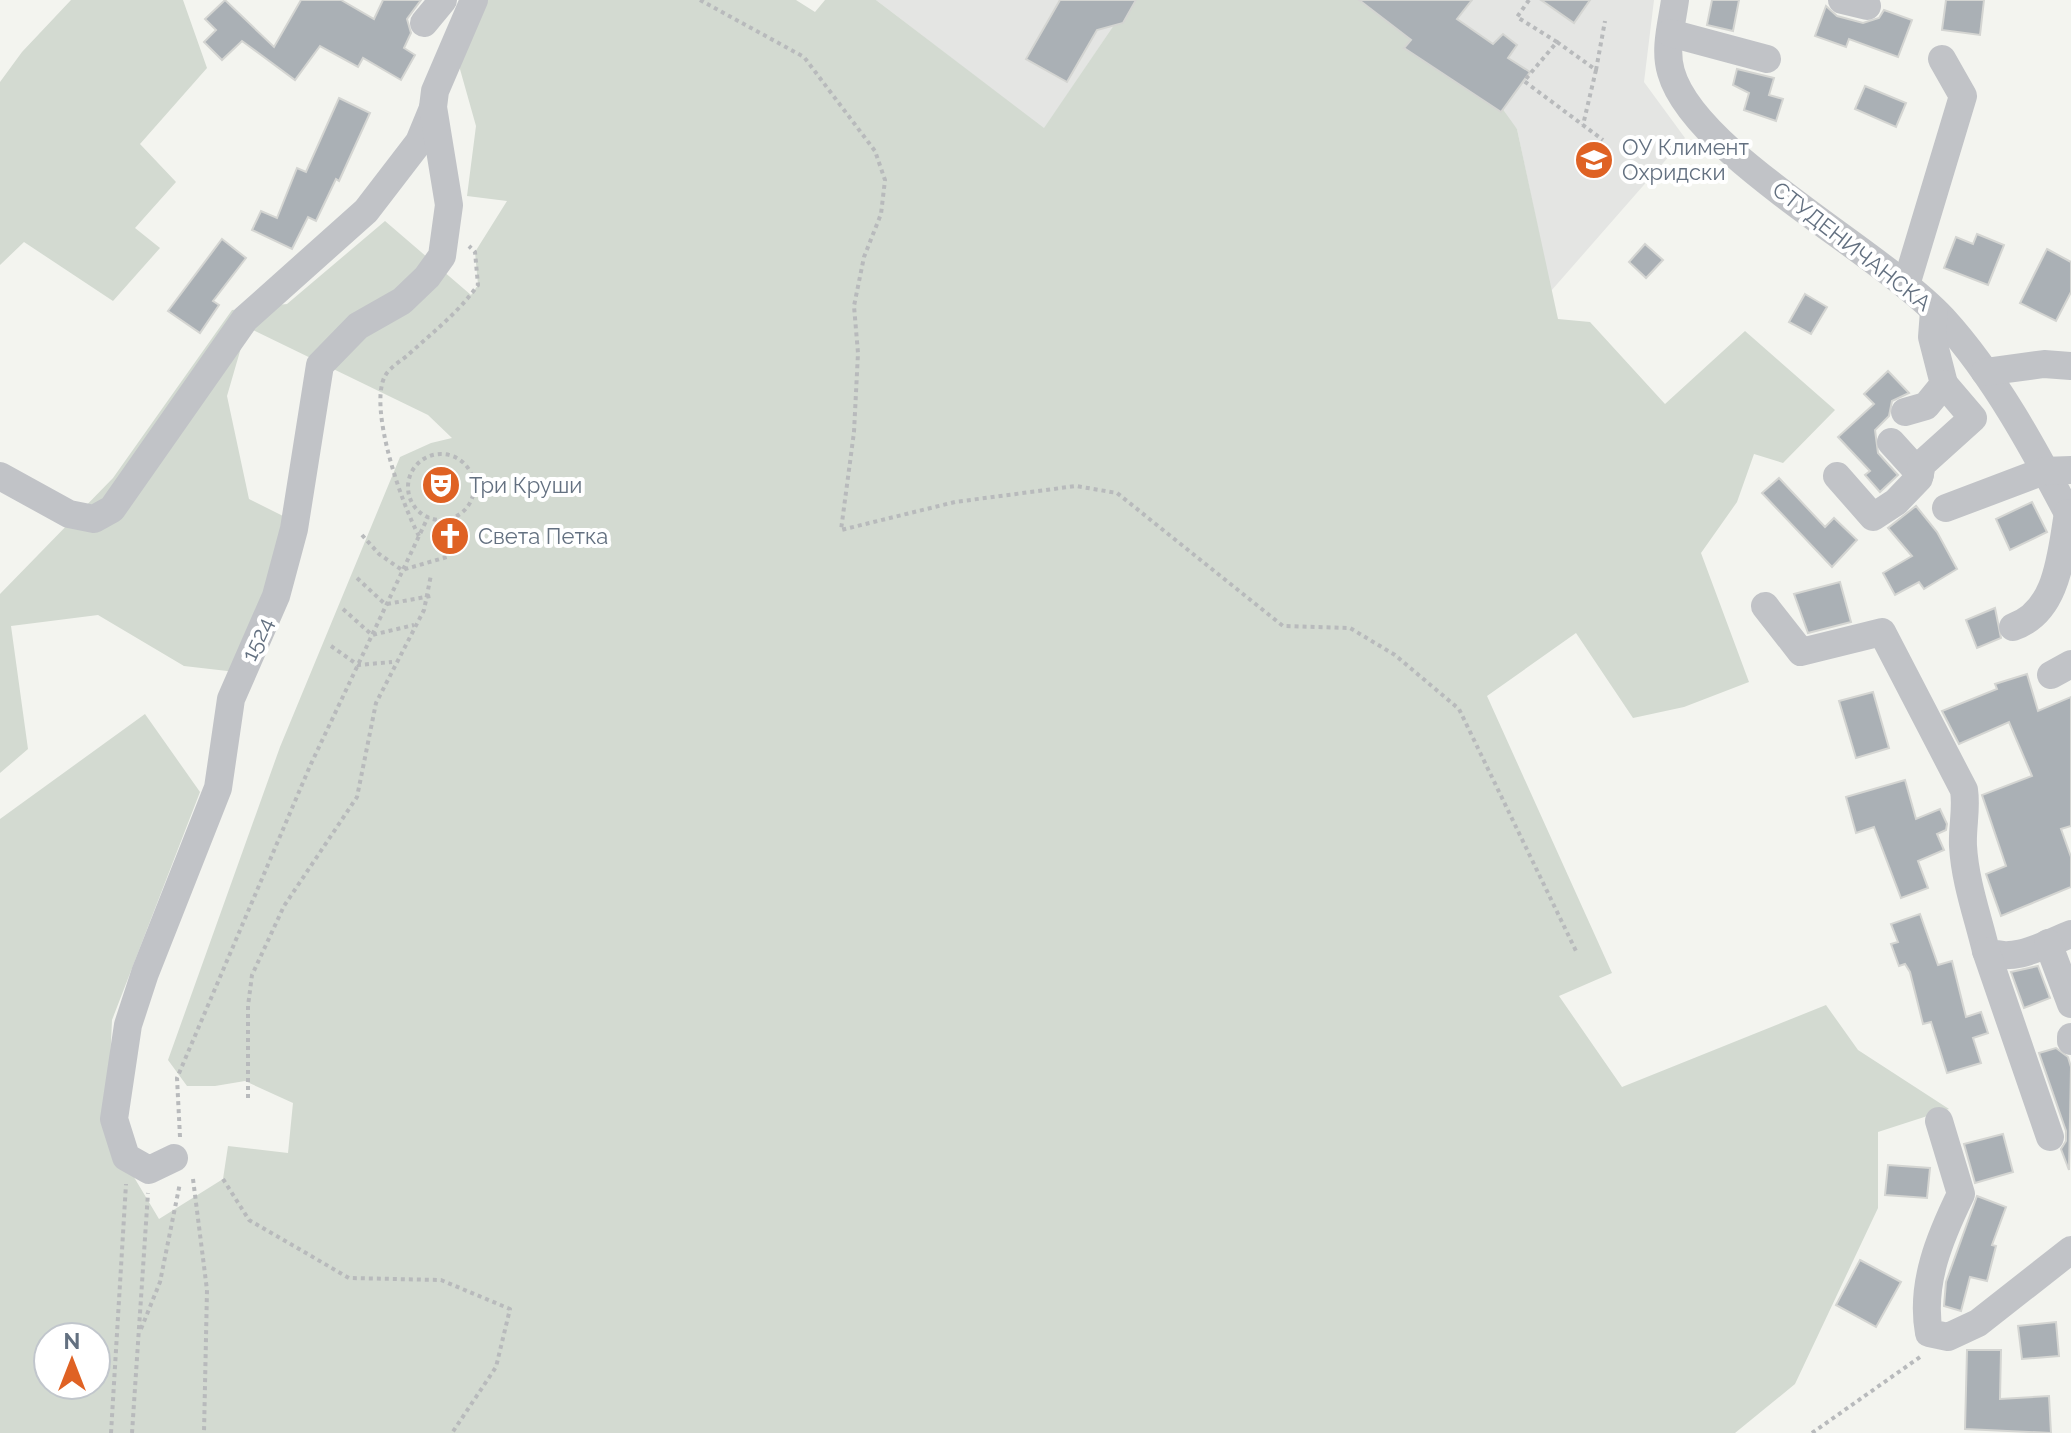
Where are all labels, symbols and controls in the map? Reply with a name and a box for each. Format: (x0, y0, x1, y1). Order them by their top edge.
place label: ОУ Климент Охридски (1622, 134, 1749, 185)
school or university icon: ОУ Климент Охридски (1573, 139, 1615, 181)
street label: СТУДЕНИЧАНСКА (1768, 176, 1937, 316)
theatre icon: Три Круши (420, 464, 462, 506)
place label: Три Круши (469, 472, 582, 498)
church icon: Света Петка (429, 515, 471, 557)
place label: Света Петка (478, 523, 608, 549)
street label: 1524 (236, 613, 278, 665)
north arrow (32, 1321, 112, 1401)
text: N (64, 1328, 80, 1354)

